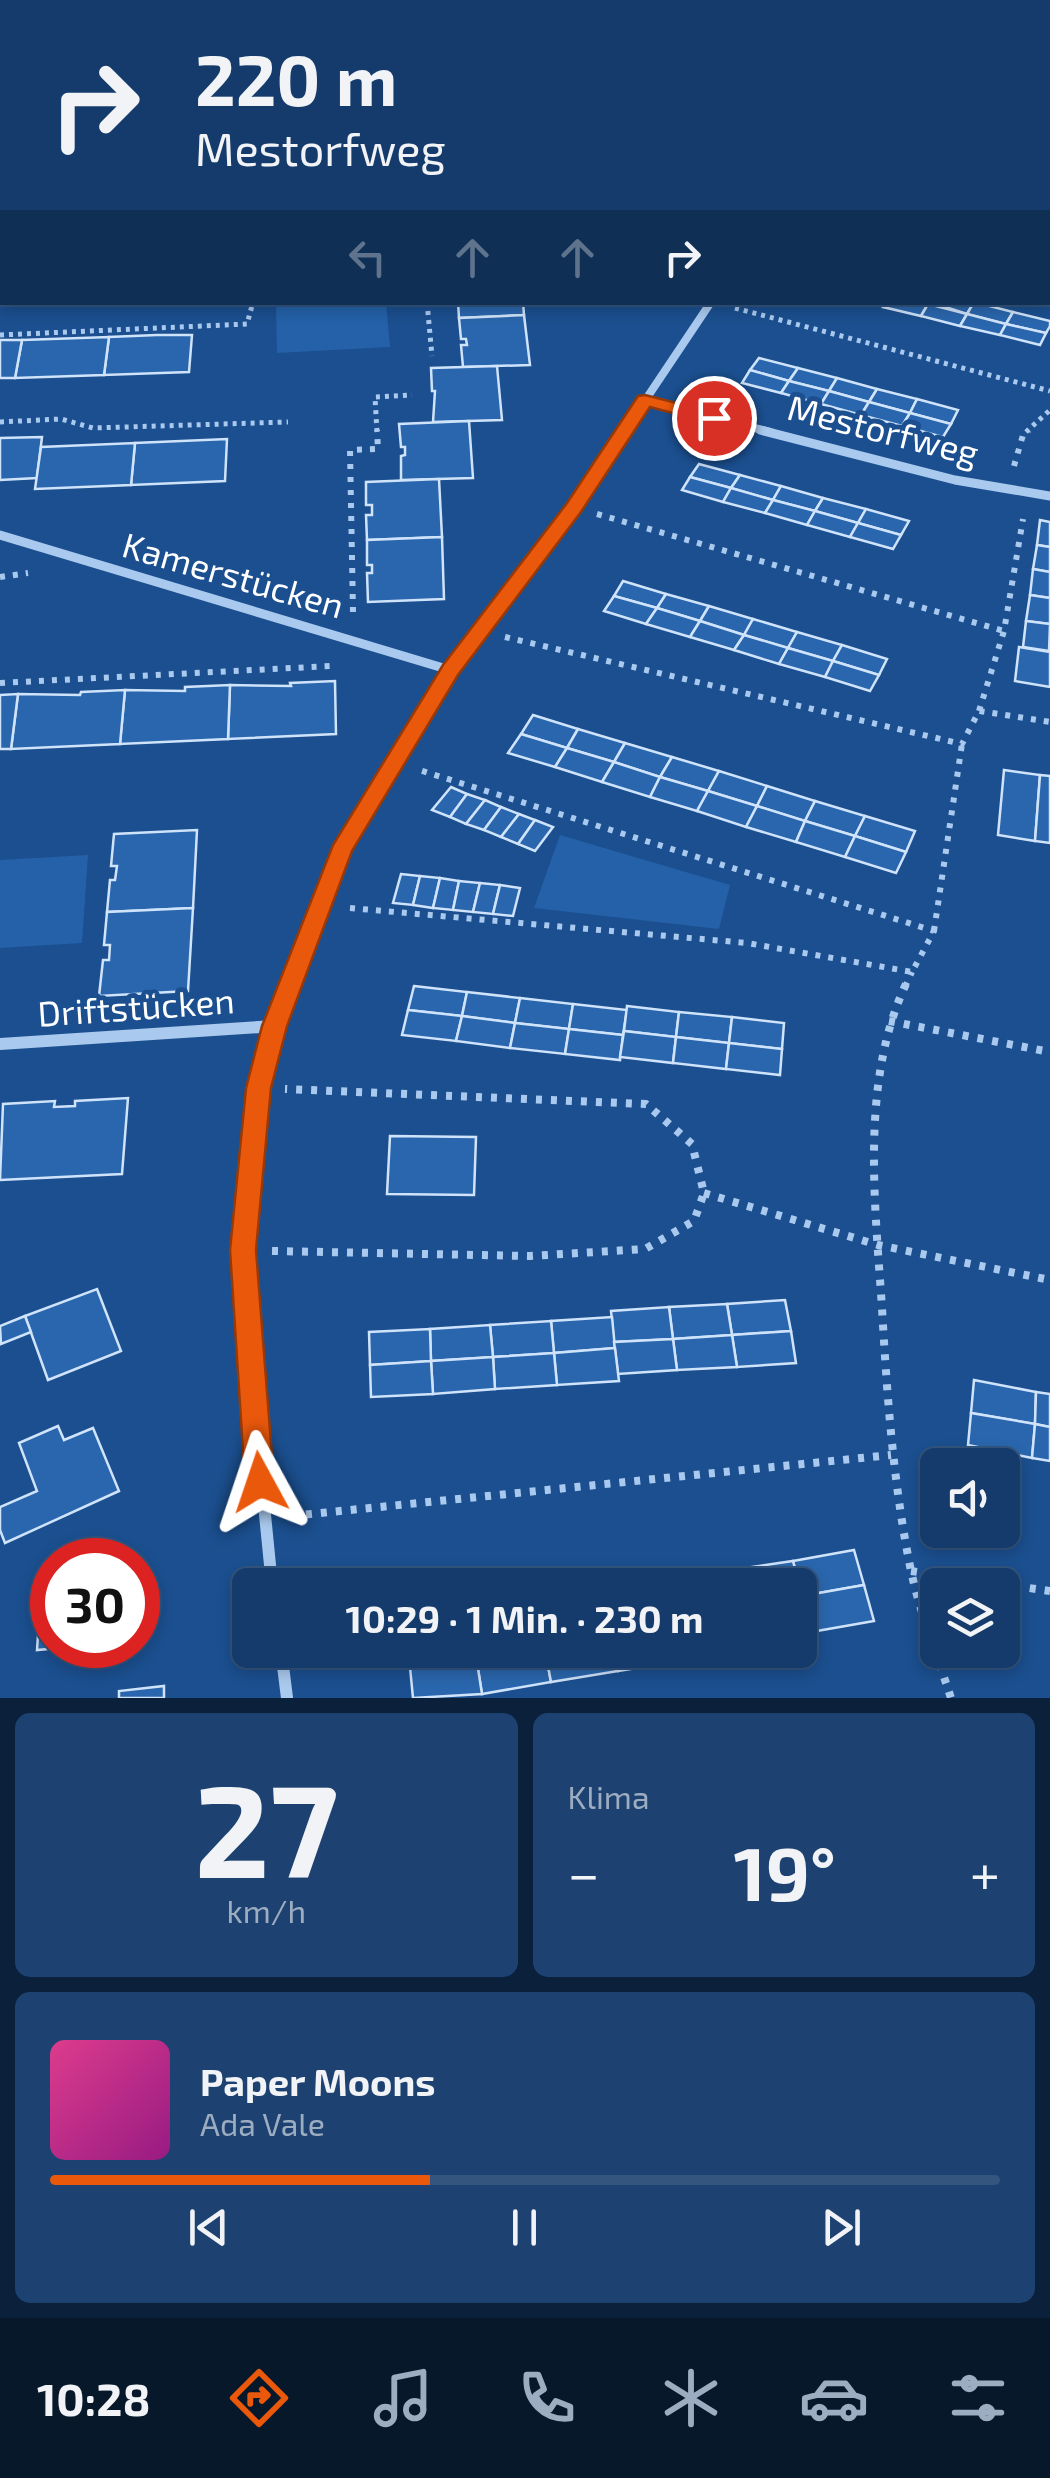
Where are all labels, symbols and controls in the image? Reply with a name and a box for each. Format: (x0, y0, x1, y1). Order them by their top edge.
text: 220 m (195, 36, 397, 120)
icon: right (30, 40, 160, 170)
text: Mestorfweg (195, 121, 446, 175)
icon: left (340, 230, 395, 285)
icon: ahead (445, 230, 500, 285)
icon: ahead (550, 230, 605, 285)
icon: right (655, 230, 710, 285)
pin (672, 376, 757, 461)
street label: Mestorfweg (784, 385, 983, 473)
icon: arrive (687, 391, 742, 446)
street label: Kamerstücken (118, 522, 349, 626)
street label: Driftstücken (36, 978, 236, 1034)
position arrow (208, 1430, 312, 1534)
map controls (920, 1448, 1020, 1668)
button: sound (920, 1448, 1020, 1548)
speed limit sign: 30 (30, 1538, 160, 1668)
button: layers (920, 1568, 1020, 1668)
text: 10:29 · 1 Min. · 230 m (346, 1595, 703, 1641)
text: 27 (194, 1748, 338, 1904)
text: Klima (568, 1777, 649, 1815)
text: 19° (733, 1826, 836, 1916)
text: − (568, 1839, 600, 1905)
text: + (970, 1839, 1000, 1905)
text: km/h (227, 1891, 306, 1929)
text: Paper Moons (200, 2058, 436, 2104)
text: Ada Vale (200, 2104, 325, 2142)
icon: previous (181, 2200, 236, 2255)
icon: pause (497, 2200, 552, 2255)
icon: next (814, 2200, 869, 2255)
icon: directions (224, 2363, 294, 2433)
icon: music (368, 2363, 438, 2433)
icon: phone (512, 2363, 582, 2433)
icon: climate (656, 2363, 726, 2433)
icon: car (799, 2363, 869, 2433)
icon: filters (943, 2363, 1013, 2433)
text: 10:28 (37, 2371, 150, 2425)

